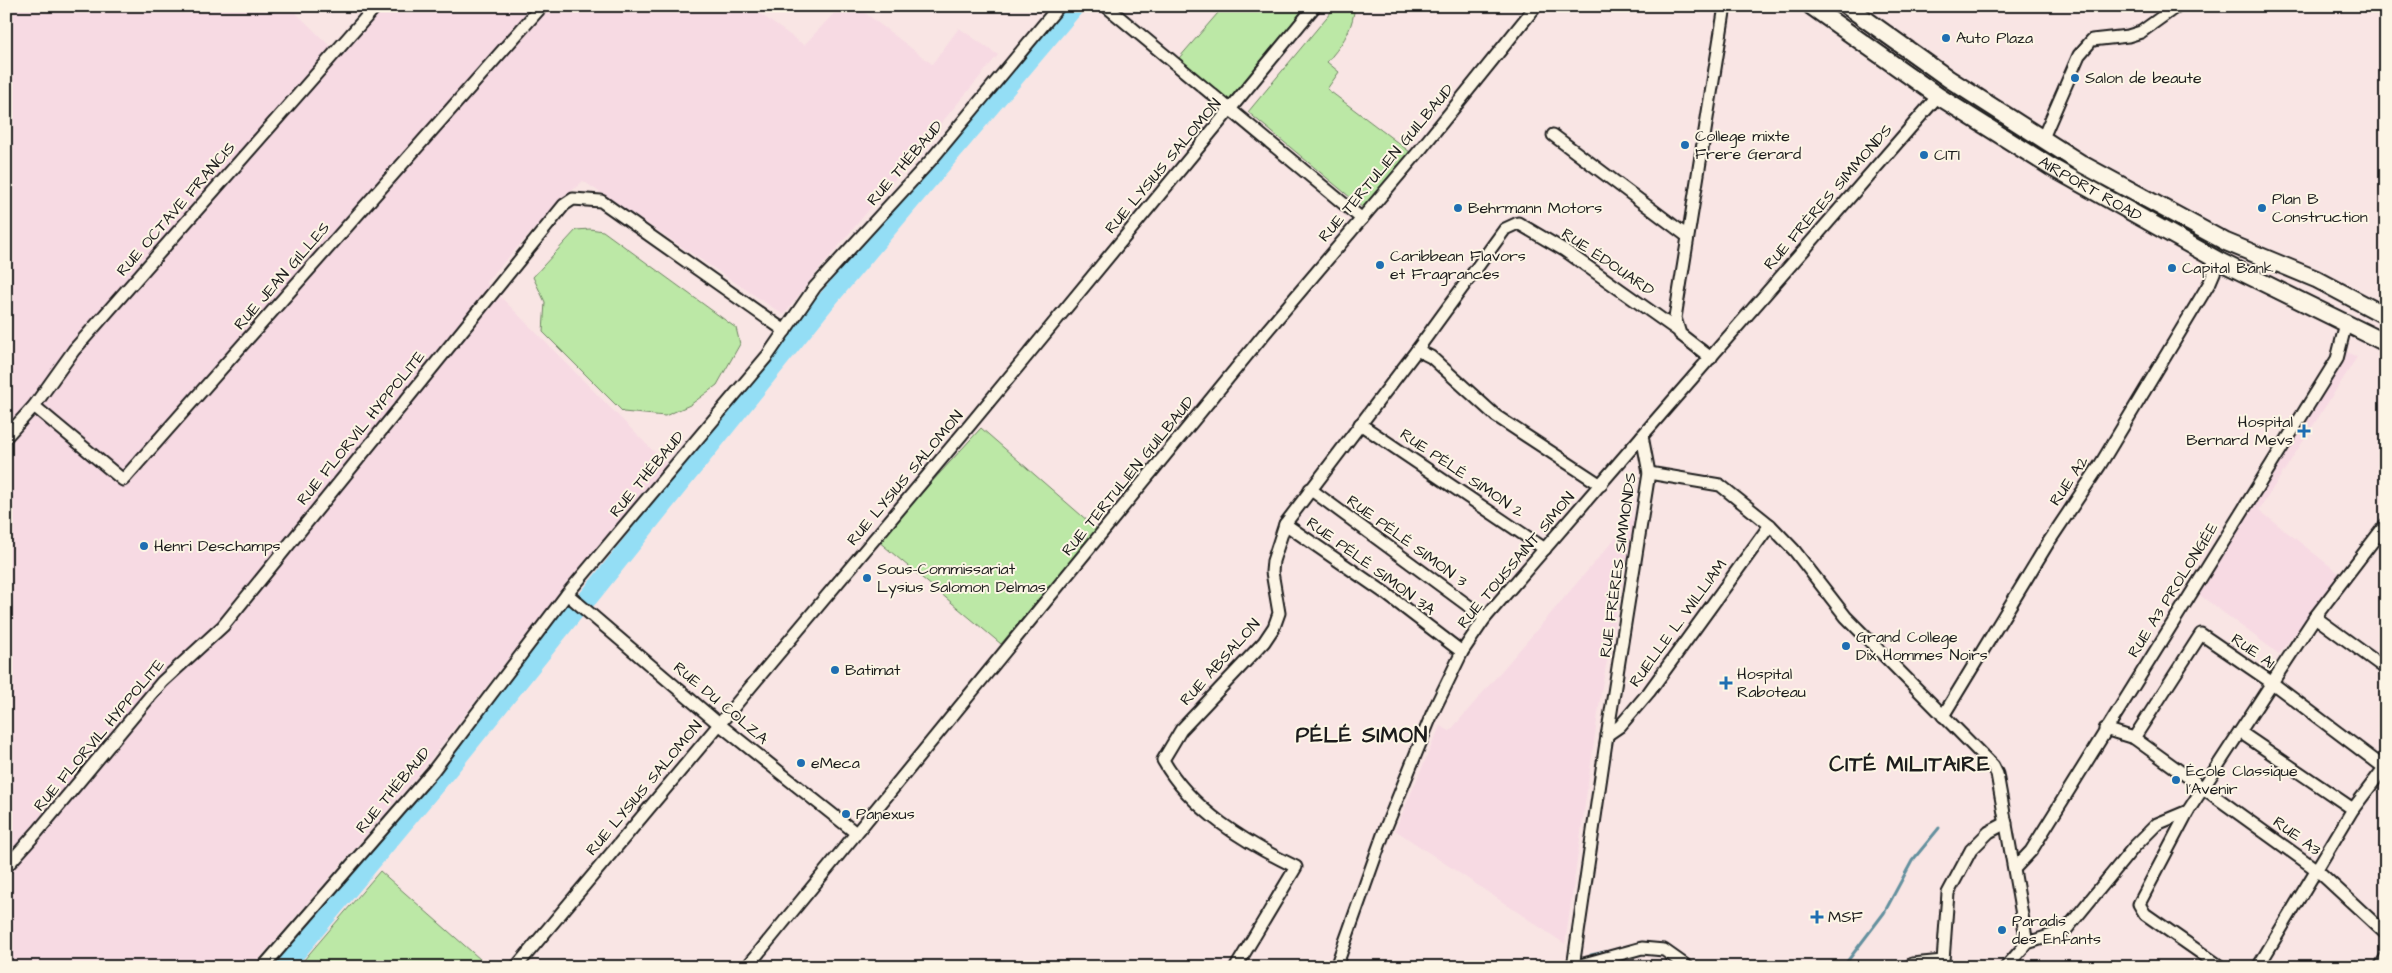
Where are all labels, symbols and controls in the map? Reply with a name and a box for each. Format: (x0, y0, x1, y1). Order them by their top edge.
place label: Auto Plaza (1956, 27, 2033, 49)
marker: Auto Plaza (1940, 32, 1952, 44)
place label: Salon de beaute (2085, 67, 2202, 89)
marker: Salon de beaute (2069, 72, 2081, 84)
street label: RUE TERTULIEN GUILBAUD (1313, 79, 1459, 247)
street label: RUE LYSIUS SALOMON (1100, 94, 1226, 238)
street label: RUE THÉBAUD (862, 116, 948, 210)
street label: RUE FRÈRES SIMMONDS (1759, 119, 1897, 275)
place label: College mixte Frere Gerard (1695, 125, 1801, 165)
street label: RUE OCTAVE FRANCIS (112, 137, 240, 281)
marker: College mixte Frere Gerard (1679, 139, 1691, 151)
place label: CITI (1934, 144, 1960, 166)
marker: CITI (1918, 149, 1930, 161)
street label: AIRPORT ROAD (2034, 151, 2146, 227)
place label: Plan B Construction (2272, 188, 2368, 228)
place label: Behrmann Motors (1468, 197, 1602, 219)
marker: Behrmann Motors (1452, 202, 1464, 214)
marker: Plan B Construction (2256, 202, 2268, 214)
street label: RUE JEAN GILLES (229, 217, 335, 335)
street label: RUE ÉDOUARD (1557, 223, 1659, 301)
place label: Caribbean Flavors et Fragrances (1390, 245, 1526, 286)
place label: Capital Bank (2182, 257, 2274, 279)
marker: Caribbean Flavors et Fragrances (1374, 259, 1386, 271)
marker: Capital Bank (2166, 262, 2178, 274)
street label: RUE FLORVIL HYPPOLITE (292, 346, 431, 510)
street label: RUE TERTULIEN GUILBAUD (1057, 391, 1199, 561)
street label: RUE LYSIUS SALOMON (842, 406, 968, 550)
place label: Hospital Bernard Mevs (2186, 411, 2293, 451)
street label: RUE PÉLÉ SIMON 2 (1396, 423, 1528, 523)
marker: Hospital Bernard Mevs (2297, 424, 2311, 438)
street label: RUE THÉBAUD (604, 426, 690, 522)
street label: RUE A2 (2044, 452, 2094, 510)
street label: RUE FRÈRES SIMMONDS (1594, 471, 1642, 659)
street label: RUE TOUSSAINT SIMON (1452, 487, 1580, 633)
street label: RUE PÉLÉ SIMON 3 (1342, 490, 1472, 592)
street label: RUE PÉLÉ SIMON 3A (1302, 512, 1440, 620)
street label: RUE A3 PROLONGÉE (2123, 518, 2224, 662)
place label: Henri Deschamps (154, 535, 281, 557)
marker: Henri Deschamps (138, 540, 150, 552)
street label: RUELLE L. WILLIAM (1624, 555, 1732, 691)
place label: Sous-Commissariat Lysius Salomon Delmas (877, 558, 1046, 599)
marker: Sous-Commissariat Lysius Salomon Delmas (861, 572, 873, 584)
street label: RUE ABSALON (1175, 614, 1265, 710)
place label: Grand College Dix Hommes Noirs (1856, 626, 1988, 666)
street label: RUE A1 (2227, 628, 2279, 674)
marker: Grand College Dix Hommes Noirs (1840, 640, 1852, 652)
street label: RUE FLORVIL HYPPOLITE (29, 654, 170, 816)
street label: RUE DU COLZA (669, 657, 773, 749)
place label: Batimat (845, 659, 901, 681)
place label: Hospital Raboteau (1737, 663, 1806, 703)
marker: Batimat (829, 664, 841, 676)
marker: Hospital Raboteau (1719, 676, 1733, 690)
street label: RUE LYSIUS SALOMON (581, 716, 707, 860)
district label: PÉLÉ SIMON (1296, 721, 1428, 750)
street label: RUE THÉBAUD (350, 742, 436, 838)
district label: CITÉ MILITAIRE (1829, 750, 1991, 779)
place label: eMeca (811, 752, 860, 774)
marker: eMeca (795, 757, 807, 769)
place label: École Classique l'Avenir (2186, 760, 2298, 800)
marker: École Classique l'Avenir (2170, 774, 2182, 786)
place label: Panexus (856, 803, 915, 825)
marker: Panexus (840, 808, 852, 820)
street label: RUE A3 (2268, 811, 2326, 861)
place label: MSF (1828, 906, 1863, 928)
marker: MSF (1810, 910, 1824, 924)
place label: Paradis des Enfants (2012, 910, 2101, 950)
marker: Paradis des Enfants (1996, 924, 2008, 936)

